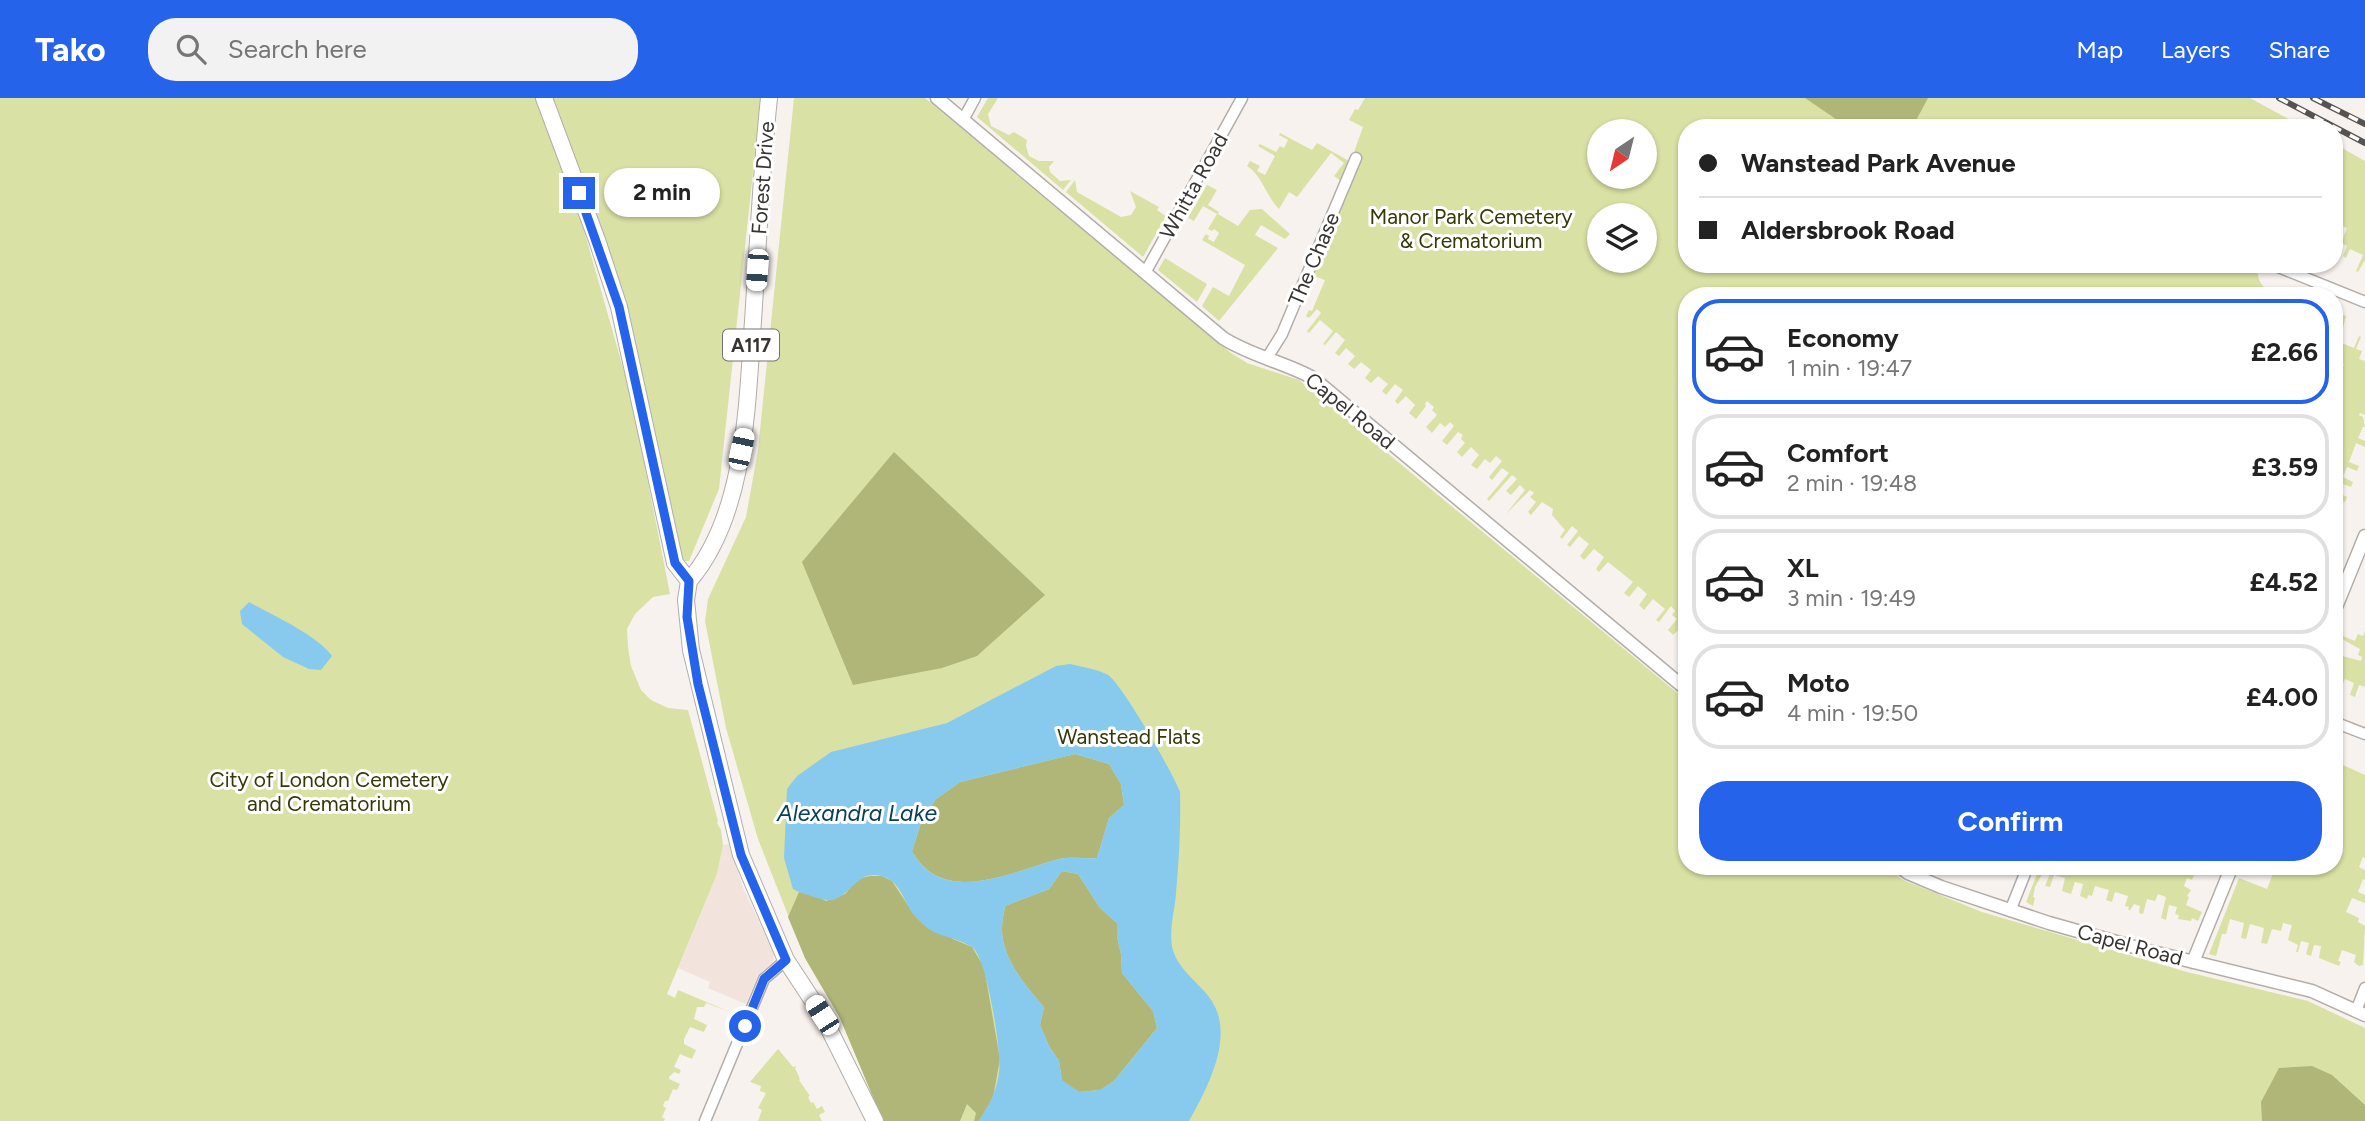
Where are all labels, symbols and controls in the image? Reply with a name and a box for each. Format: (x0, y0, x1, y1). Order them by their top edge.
search box (148, 18, 638, 81)
text: Tako (35, 30, 106, 69)
icon: search (172, 30, 210, 68)
text: Search here (228, 33, 367, 65)
text: Map (2076, 35, 2123, 64)
text: Layers (2161, 35, 2230, 64)
text: Share (2268, 35, 2330, 64)
north arrow (1587, 119, 1657, 189)
map controls (1587, 119, 1657, 273)
street label: Forest Drive (746, 120, 779, 235)
street label: Whitta Road (1154, 129, 1233, 243)
text: Wanstead Park Avenue (1741, 147, 2016, 179)
callout: 2 min (604, 168, 719, 217)
route end (563, 177, 595, 209)
text: 2 min (633, 178, 691, 206)
button: layers (1587, 203, 1657, 273)
park label: Manor Park Cemetery & Crematorium (1369, 204, 1573, 253)
street label: The Chase (1283, 208, 1344, 309)
text: Aldersbrook Road (1741, 214, 1955, 246)
car (746, 248, 769, 292)
icon: car (1703, 320, 1766, 383)
text: Economy (1787, 322, 1899, 354)
road number: A117 (723, 330, 779, 360)
text: £2.66 (2251, 336, 2318, 368)
text: 1 min · 19:47 (1787, 354, 1912, 382)
street label: Capel Road (1301, 367, 1400, 454)
car (727, 426, 756, 472)
icon: car (1703, 435, 1766, 498)
text: Comfort (1787, 437, 1889, 469)
text: £3.59 (2251, 451, 2318, 483)
text: 2 min · 19:48 (1787, 469, 1917, 497)
icon: car (1703, 550, 1766, 613)
text: XL (1787, 552, 1819, 584)
text: £4.52 (2249, 566, 2318, 598)
text: 3 min · 19:49 (1787, 584, 1916, 612)
icon: car (1703, 665, 1766, 728)
text: Moto (1787, 667, 1850, 699)
text: £4.00 (2246, 681, 2318, 713)
text: 4 min · 19:50 (1787, 699, 1918, 727)
park label: Wanstead Flats (1057, 724, 1201, 749)
park label: City of London Cemetery and Crematorium (210, 767, 448, 816)
button: Confirm (1699, 781, 2322, 861)
water label: Alexandra Lake (776, 799, 937, 827)
street label: Capel Road (2075, 918, 2185, 971)
car (802, 992, 843, 1038)
route start (729, 1010, 761, 1042)

